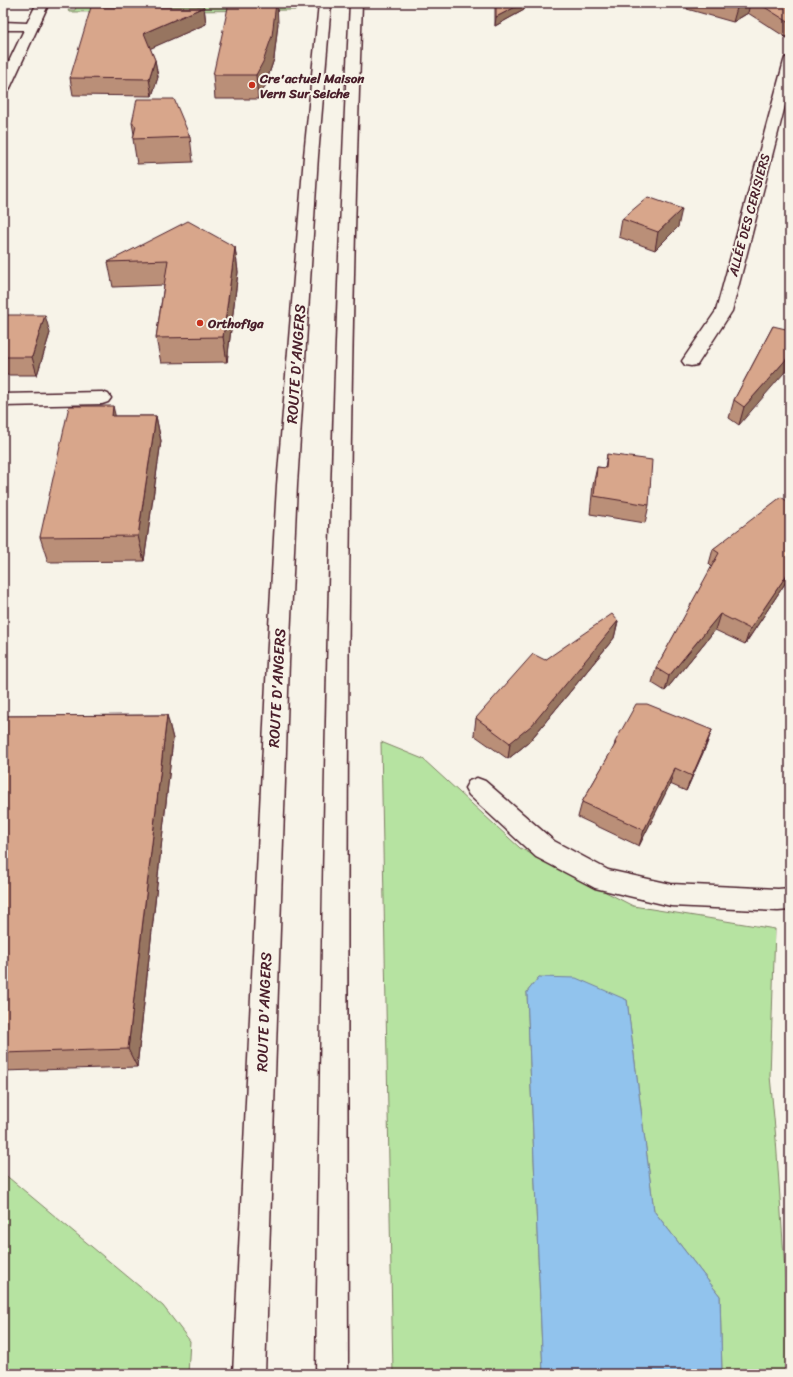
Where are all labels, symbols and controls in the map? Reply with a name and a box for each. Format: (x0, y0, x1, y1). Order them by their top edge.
place label: Cre'actuel Maison Vern Sur Seiche (259, 67, 365, 105)
marker: Cre'actuel Maison Vern Sur Seiche (247, 80, 257, 90)
street label: ALLÉE DES CERISIERS (721, 151, 776, 280)
street label: ROUTE D'ANGERS (279, 303, 313, 425)
place label: Orthofiga (207, 312, 264, 335)
marker: Orthofiga (195, 318, 205, 328)
street label: ROUTE D'ANGERS (261, 627, 293, 748)
street label: ROUTE D'ANGERS (249, 951, 279, 1072)

